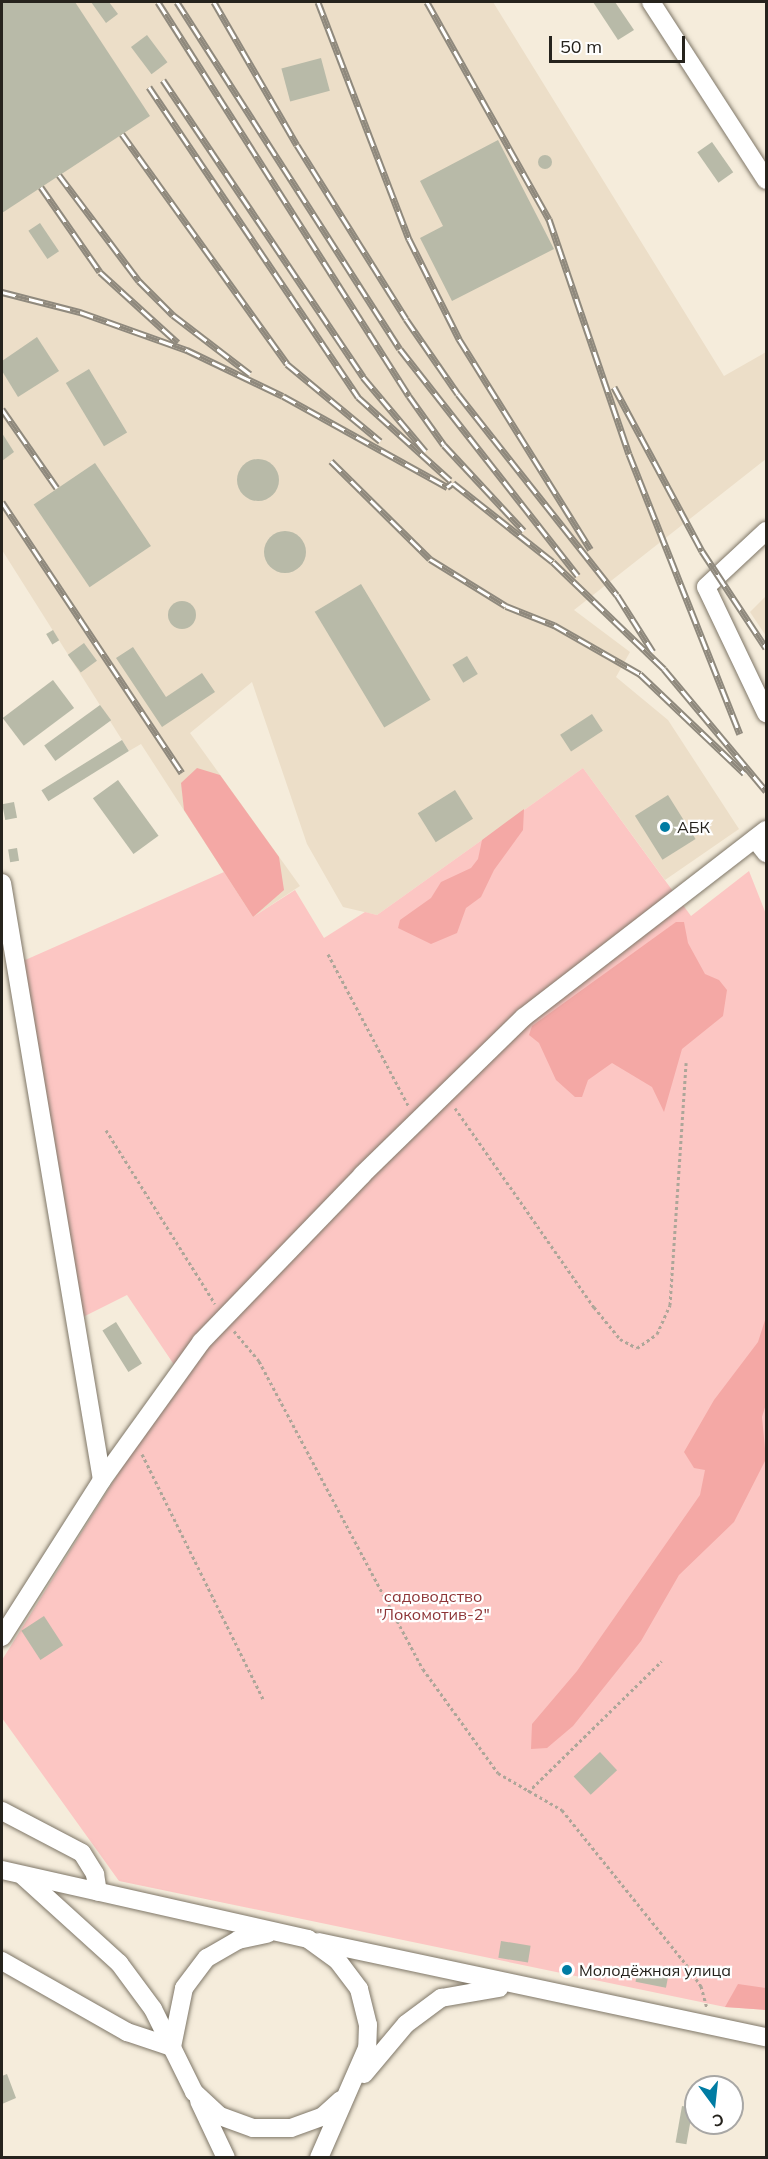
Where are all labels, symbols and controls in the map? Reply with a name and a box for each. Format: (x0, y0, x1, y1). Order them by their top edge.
scale bar (552, 24, 688, 62)
text: 50 m (560, 35, 602, 58)
place label: АБК (677, 817, 710, 837)
marker: АБК (658, 820, 672, 834)
park label: садоводство "Локомотив-2" (376, 1586, 490, 1624)
place label: Молодёжная улица (579, 1960, 731, 1980)
marker: Молодёжная улица (560, 1963, 574, 1977)
north arrow (684, 2075, 744, 2135)
text: С (710, 2109, 726, 2132)

